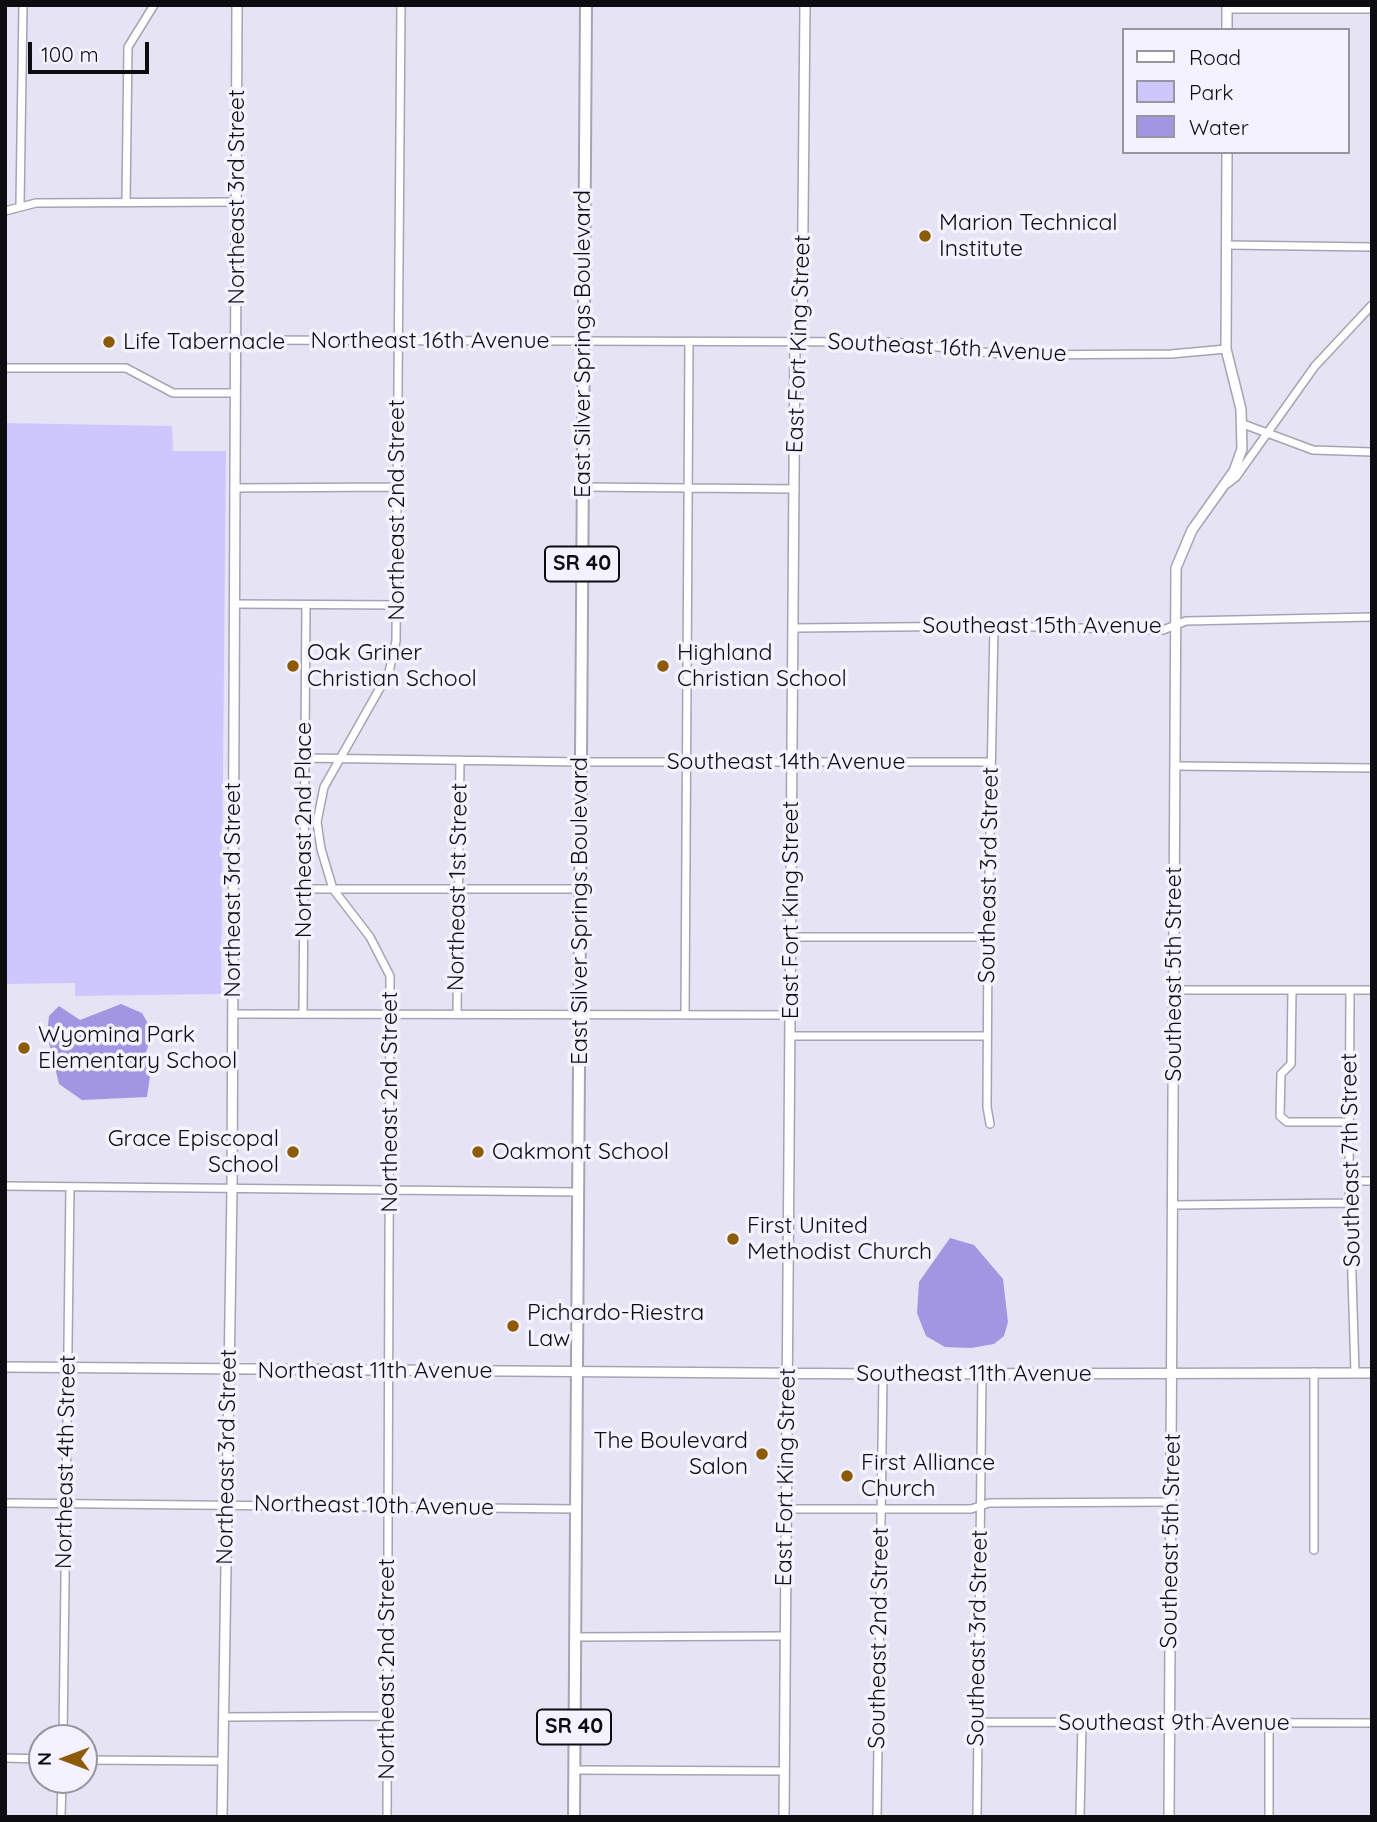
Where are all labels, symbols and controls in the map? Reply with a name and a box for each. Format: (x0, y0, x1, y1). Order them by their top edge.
scale bar (32, 28, 152, 72)
legend (1122, 28, 1349, 154)
text: 100 m (41, 41, 99, 67)
text: Road (1189, 44, 1241, 70)
text: Park (1189, 79, 1233, 105)
street label: Northeast 3rd Street (223, 89, 251, 305)
text: Water (1189, 114, 1249, 140)
street label: East Silver Springs Boulevard (569, 190, 597, 498)
place label: Marion Technical Institute (939, 209, 1118, 263)
marker: Marion Technical Institute (917, 228, 933, 244)
street label: East Fort King Street (781, 234, 817, 454)
street label: Northeast 16th Avenue (311, 327, 549, 355)
place label: Life Tabernacle (123, 328, 285, 356)
street label: Southeast 16th Avenue (827, 328, 1067, 368)
marker: Life Tabernacle (101, 334, 117, 350)
street label: Northeast 2nd Street (383, 399, 411, 621)
road number: SR 40 (545, 546, 619, 582)
street label: Southeast 15th Avenue (922, 612, 1162, 640)
place label: Oak Griner Christian School (307, 639, 477, 693)
place label: Highland Christian School (677, 639, 847, 693)
marker: Oak Griner Christian School (285, 658, 301, 674)
marker: Highland Christian School (655, 658, 671, 674)
street label: Northeast 2nd Place (290, 722, 318, 938)
street label: Southeast 14th Avenue (667, 748, 905, 776)
street label: East Silver Springs Boulevard (566, 757, 594, 1065)
street label: Southeast 3rd Street (973, 767, 1005, 983)
street label: Northeast 3rd Street (219, 782, 247, 998)
street label: Northeast 1st Street (442, 783, 474, 991)
street label: East Fort King Street (777, 801, 805, 1019)
street label: Southeast 5th Street (1160, 866, 1188, 1082)
street label: Northeast 2nd Street (376, 991, 404, 1213)
place label: Wyomina Park Elementary School (38, 1021, 237, 1075)
marker: Wyomina Park Elementary School (16, 1040, 32, 1056)
street label: Southeast 7th Street (1335, 1053, 1367, 1267)
place label: Grace Episcopal School (108, 1125, 279, 1179)
place label: Oakmont School (492, 1138, 669, 1166)
marker: Grace Episcopal School (285, 1144, 301, 1160)
marker: Oakmont School (470, 1144, 486, 1160)
place label: First United Methodist Church (747, 1212, 932, 1266)
marker: First United Methodist Church (725, 1231, 741, 1247)
place label: Pichardo-Riestra Law (527, 1299, 704, 1353)
marker: Pichardo-Riestra Law (505, 1318, 521, 1334)
street label: Northeast 3rd Street (211, 1349, 243, 1565)
street label: Northeast 4th Street (50, 1355, 82, 1569)
street label: Northeast 11th Avenue (257, 1357, 493, 1385)
street label: Southeast 11th Avenue (856, 1360, 1092, 1388)
street label: East Fort King Street (770, 1367, 802, 1587)
place label: The Boulevard Salon (594, 1427, 748, 1481)
street label: Southeast 5th Street (1155, 1433, 1187, 1649)
marker: The Boulevard Salon (754, 1446, 770, 1462)
place label: First Alliance Church (861, 1449, 995, 1503)
marker: First Alliance Church (839, 1468, 855, 1484)
street label: Northeast 10th Avenue (254, 1490, 494, 1522)
street label: Southeast 2nd Street (863, 1527, 895, 1749)
street label: Southeast 3rd Street (962, 1530, 994, 1746)
street label: Northeast 2nd Street (373, 1558, 401, 1780)
street label: Southeast 9th Avenue (1058, 1709, 1290, 1737)
road number: SR 40 (537, 1710, 611, 1744)
north arrow (28, 1724, 98, 1794)
text: N (32, 1752, 56, 1766)

